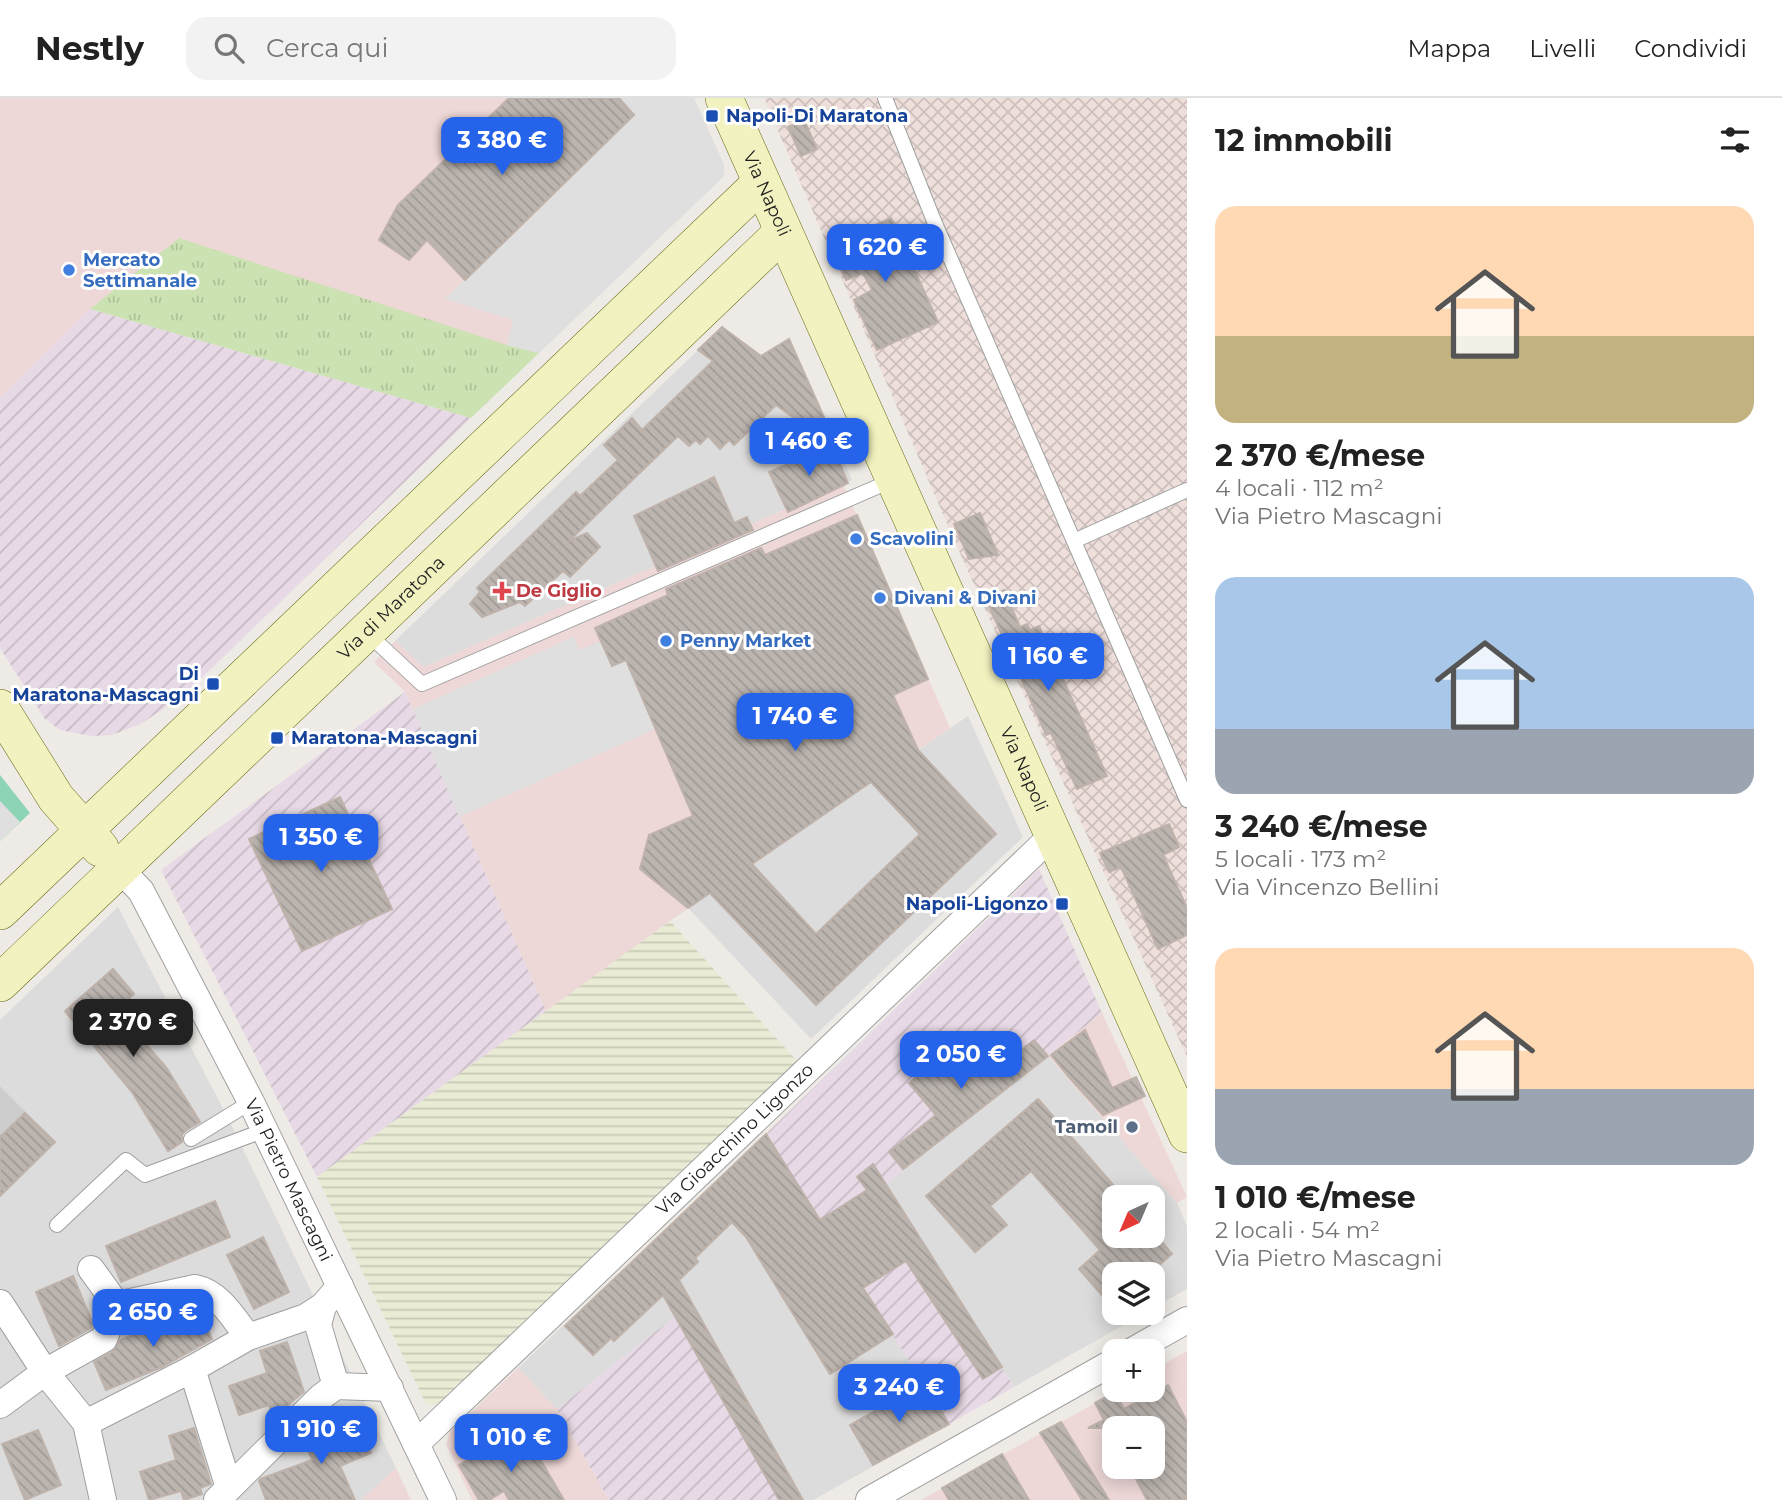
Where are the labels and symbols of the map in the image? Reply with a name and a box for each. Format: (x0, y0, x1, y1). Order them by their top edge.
place label: Napoli-Di Maratona (726, 105, 908, 127)
marker: Napoli-Di Maratona (704, 108, 720, 124)
pin: 3 380 € (437, 118, 567, 177)
street label: Via Napoli (738, 148, 795, 240)
pin: 1 620 € (820, 225, 950, 284)
place label: Mercato Settimanale (83, 249, 197, 292)
marker: Mercato Settimanale (61, 262, 77, 278)
pin: 1 460 € (744, 418, 874, 478)
place label: Scavolini (870, 528, 954, 550)
marker: Scavolini (848, 531, 864, 547)
street label: Via di Maratona (333, 551, 449, 664)
place label: De Giglio (516, 580, 602, 602)
marker: De Giglio (494, 583, 510, 599)
place label: Divani & Divani (894, 587, 1037, 609)
marker: Divani & Divani (872, 590, 888, 606)
place label: Penny Market (680, 630, 812, 652)
marker: Penny Market (658, 633, 674, 649)
pin: 1 160 € (983, 634, 1113, 693)
place label: Di Maratona-Mascagni (13, 663, 199, 706)
marker: Di Maratona-Mascagni (205, 676, 221, 692)
pin: 1 740 € (730, 694, 860, 753)
street label: Via Napoli (995, 723, 1052, 815)
place label: Maratona-Mascagni (291, 727, 477, 749)
marker: Maratona-Mascagni (269, 730, 285, 746)
pin: 1 350 € (256, 814, 386, 874)
place label: Napoli-Ligonzo (906, 893, 1048, 915)
marker: Napoli-Ligonzo (1054, 896, 1070, 912)
pin: 2 370 € (68, 1000, 198, 1059)
pin: 2 050 € (896, 1032, 1026, 1091)
street label: Via Gioacchino Ligonzo (651, 1059, 818, 1220)
street label: Via Pietro Mascagni (240, 1095, 337, 1265)
place label: Tamoil (1055, 1116, 1118, 1138)
marker: Tamoil (1124, 1119, 1140, 1135)
north arrow (1102, 1185, 1166, 1248)
pin: 2 650 € (88, 1290, 218, 1349)
pin: 3 240 € (834, 1364, 964, 1424)
pin: 1 910 € (256, 1406, 386, 1466)
pin: 1 010 € (446, 1414, 576, 1474)

